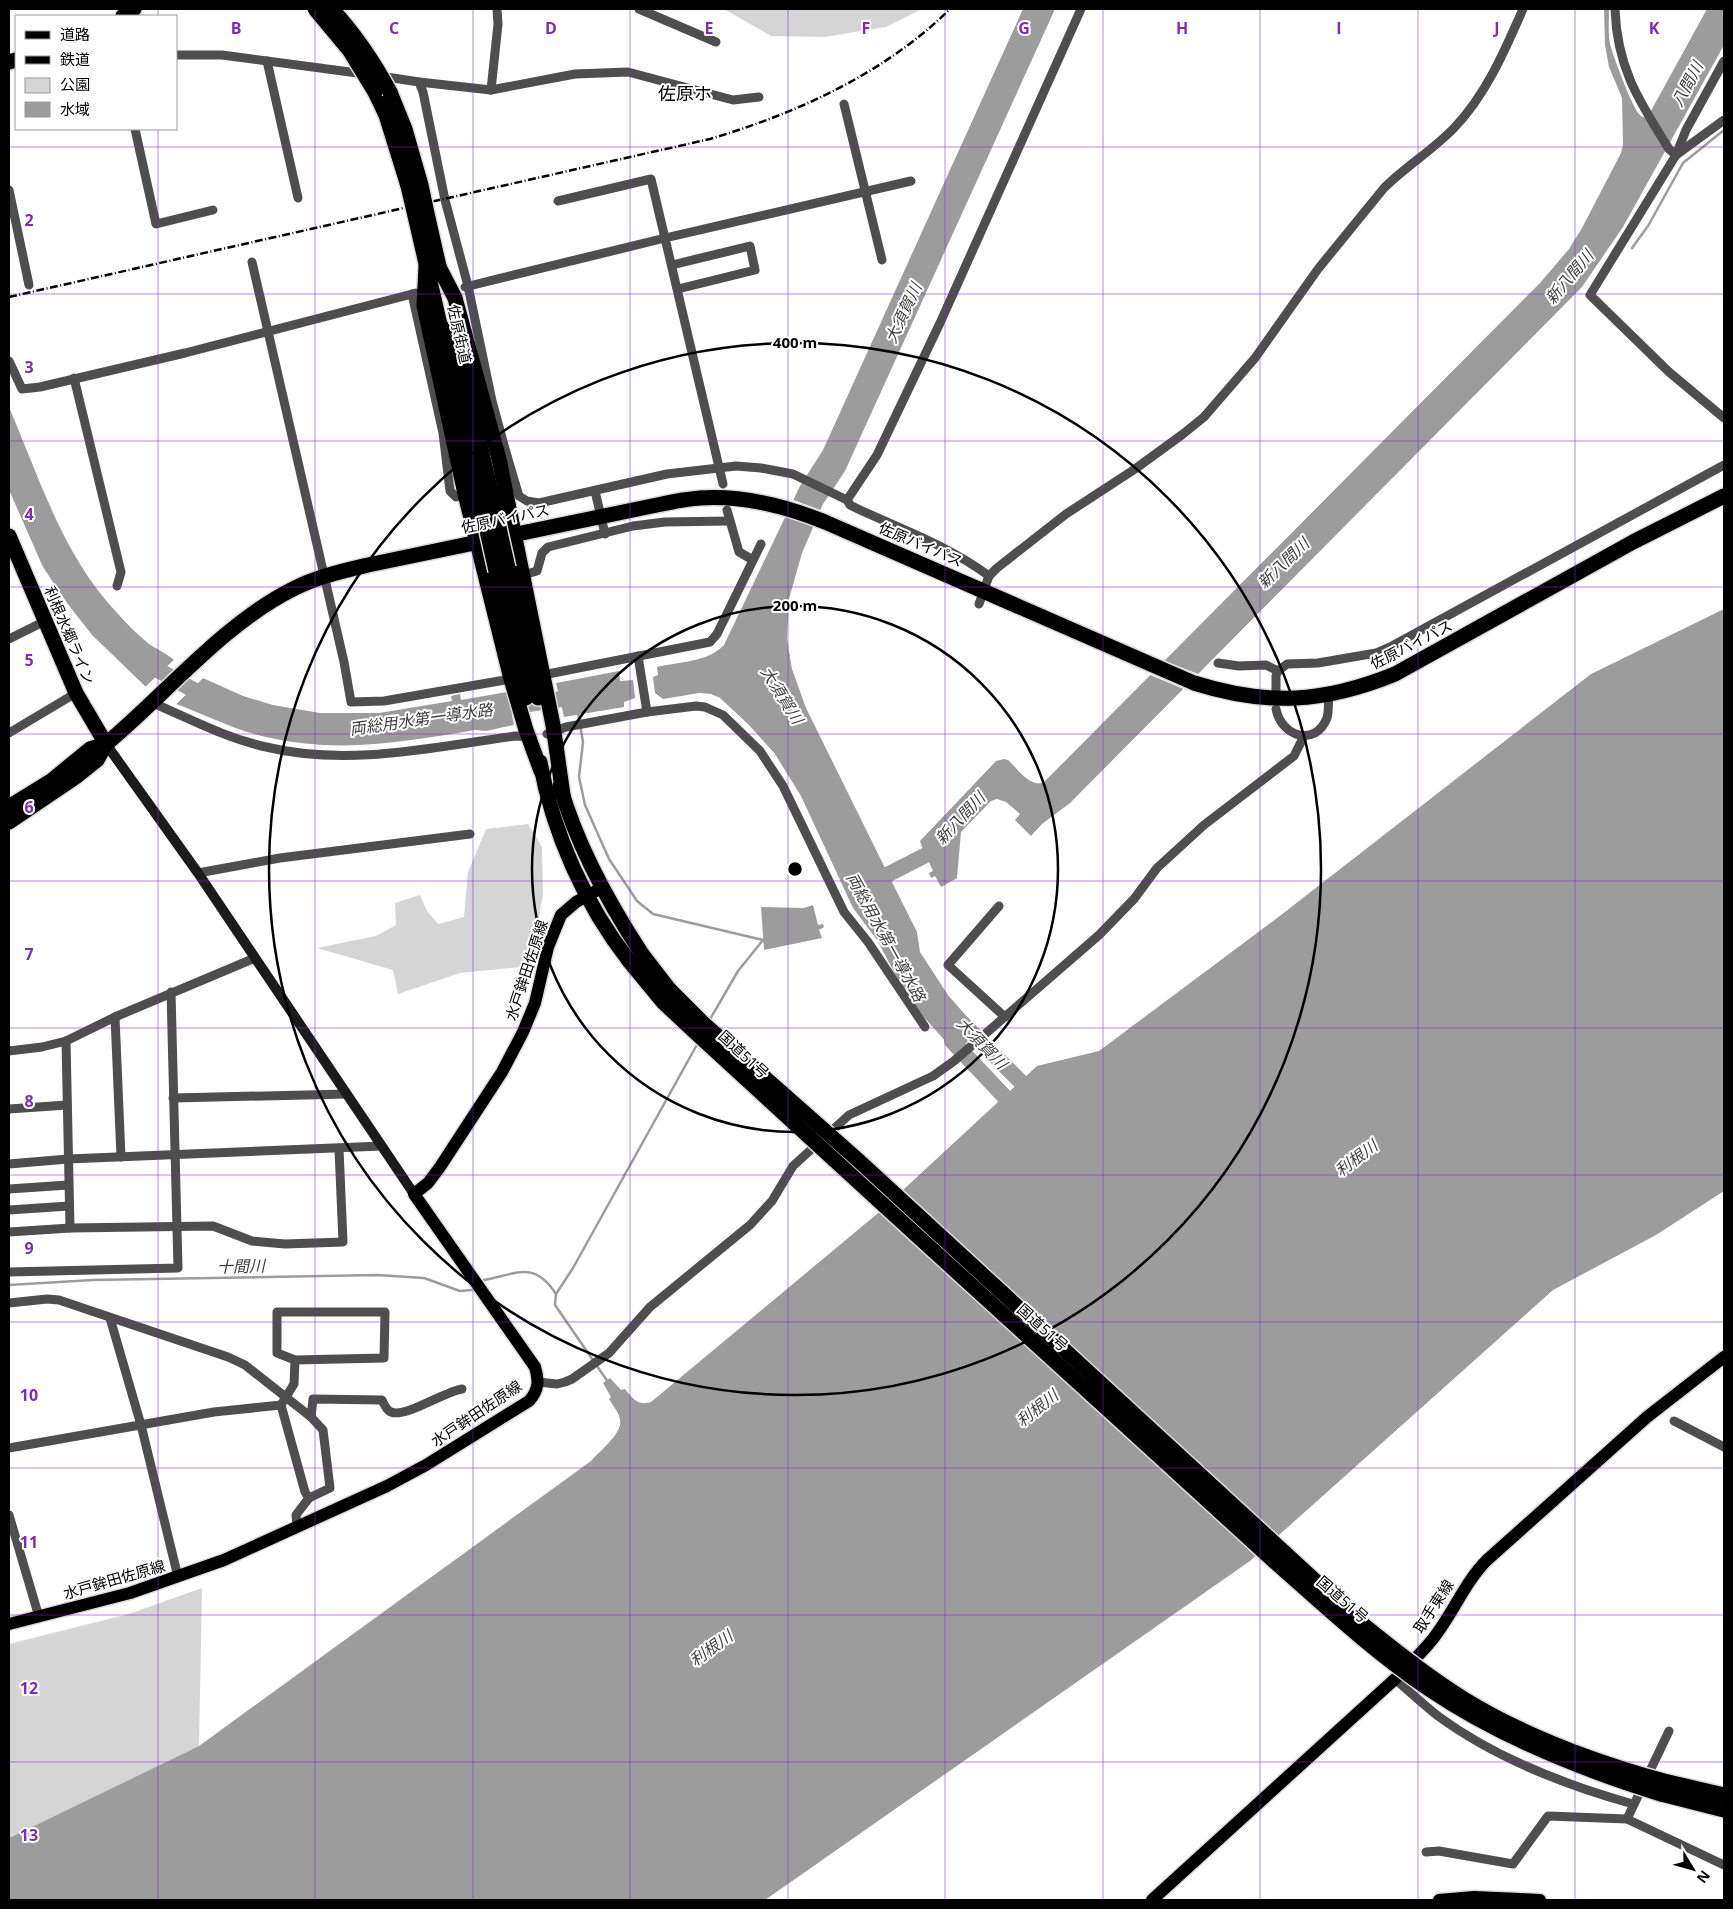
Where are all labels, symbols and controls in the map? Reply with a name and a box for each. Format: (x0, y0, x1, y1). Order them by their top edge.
legend (15, 15, 178, 130)
text: B (231, 17, 241, 39)
text: C (389, 17, 399, 39)
text: D (545, 17, 557, 39)
text: E (705, 17, 714, 39)
text: F (862, 17, 870, 39)
text: G (1018, 17, 1030, 39)
text: H (1176, 17, 1188, 39)
text: I (1336, 17, 1342, 39)
text: J (1492, 17, 1500, 39)
text: K (1649, 17, 1660, 39)
text: 道路 (60, 24, 90, 44)
text: 鉄道 (60, 49, 90, 69)
water label: 八間川 (1666, 56, 1709, 110)
text: 公園 (60, 74, 90, 94)
district label: 佐原ホ (658, 81, 712, 105)
text: 水域 (60, 99, 90, 119)
text: 2 (24, 209, 34, 231)
water label: 新八間川 (1540, 244, 1599, 309)
water label: 大須賀川 (880, 278, 927, 347)
street label: 佐原街道 (444, 303, 476, 365)
text: 400 m (773, 332, 817, 352)
text: 3 (24, 356, 34, 378)
street label: 佐原バイパス (459, 499, 551, 537)
text: 4 (24, 503, 34, 525)
street label: 佐原バイパス (876, 517, 966, 571)
water label: 新八間川 (1252, 531, 1315, 593)
street label: 利根水郷ライン (40, 583, 100, 687)
text: 200 m (773, 595, 817, 615)
street label: 佐原バイパス (1366, 615, 1456, 673)
text: 5 (24, 649, 34, 671)
water label: 大須賀川 (756, 662, 809, 730)
water label: 両総用水第一導水路 (348, 698, 496, 740)
water label: 新八間川 (930, 786, 991, 849)
text: 6 (24, 796, 34, 818)
centre of rings (786, 860, 804, 878)
water label: 両総用水第一導水路 (841, 869, 931, 1007)
street label: 水戸鉾田佐原線 (500, 917, 552, 1023)
text: 7 (24, 943, 34, 965)
water label: 大須賀川 (952, 1012, 1014, 1075)
street label: 国道51号 (714, 1025, 774, 1083)
text: 8 (24, 1090, 34, 1112)
water label: 利根川 (1330, 1134, 1383, 1181)
text: 9 (24, 1237, 34, 1259)
water label: 十間川 (217, 1255, 267, 1277)
street label: 国道51号 (1013, 1299, 1073, 1355)
street label: 水戸鉾田佐原線 (427, 1375, 525, 1451)
water label: 利根川 (1011, 1383, 1064, 1432)
text: 10 (20, 1384, 38, 1406)
text: 11 (20, 1531, 38, 1553)
street label: 水戸鉾田佐原線 (61, 1555, 167, 1603)
street label: 国道51号 (1313, 1571, 1373, 1627)
street label: 取手東線 (1408, 1575, 1458, 1637)
water label: 利根川 (685, 1624, 738, 1671)
text: 12 (20, 1677, 38, 1699)
text: 13 (20, 1824, 38, 1846)
north arrow (1668, 1844, 1718, 1894)
text: N (1693, 1867, 1715, 1887)

